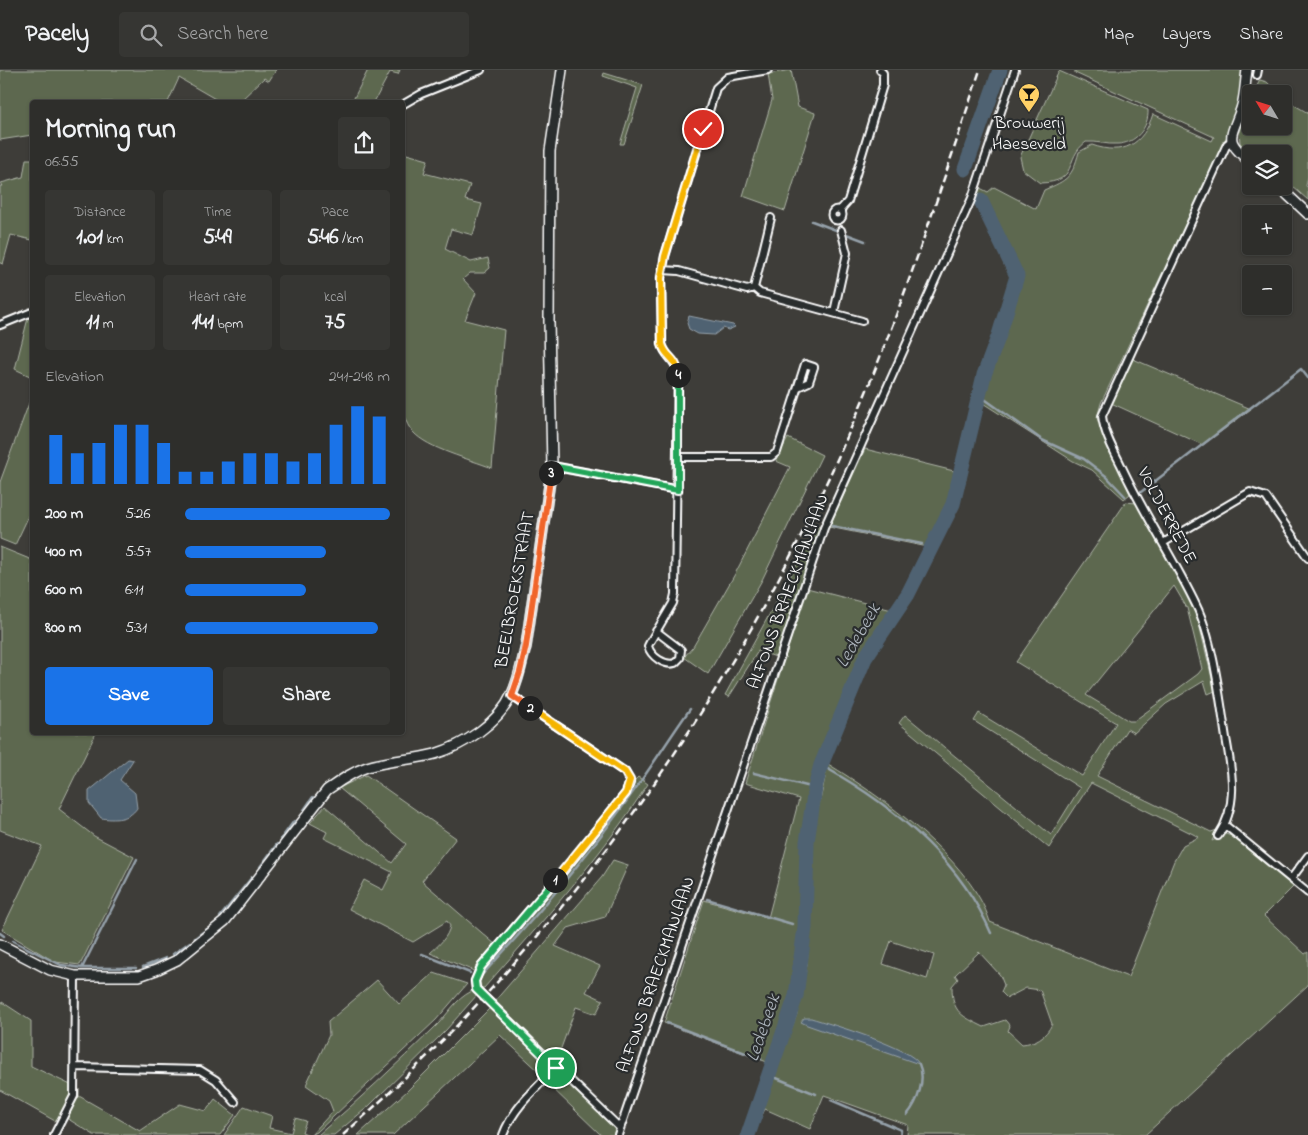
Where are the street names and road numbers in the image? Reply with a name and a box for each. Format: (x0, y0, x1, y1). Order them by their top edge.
street label: VOLDERREDE (1129, 462, 1202, 569)
street label: ALFONS BRAECKMANLAAN (742, 491, 836, 693)
street label: BEELBROEKSTRAAT (489, 510, 543, 671)
street label: ALFONS BRAECKMANLAAN (611, 873, 703, 1077)

